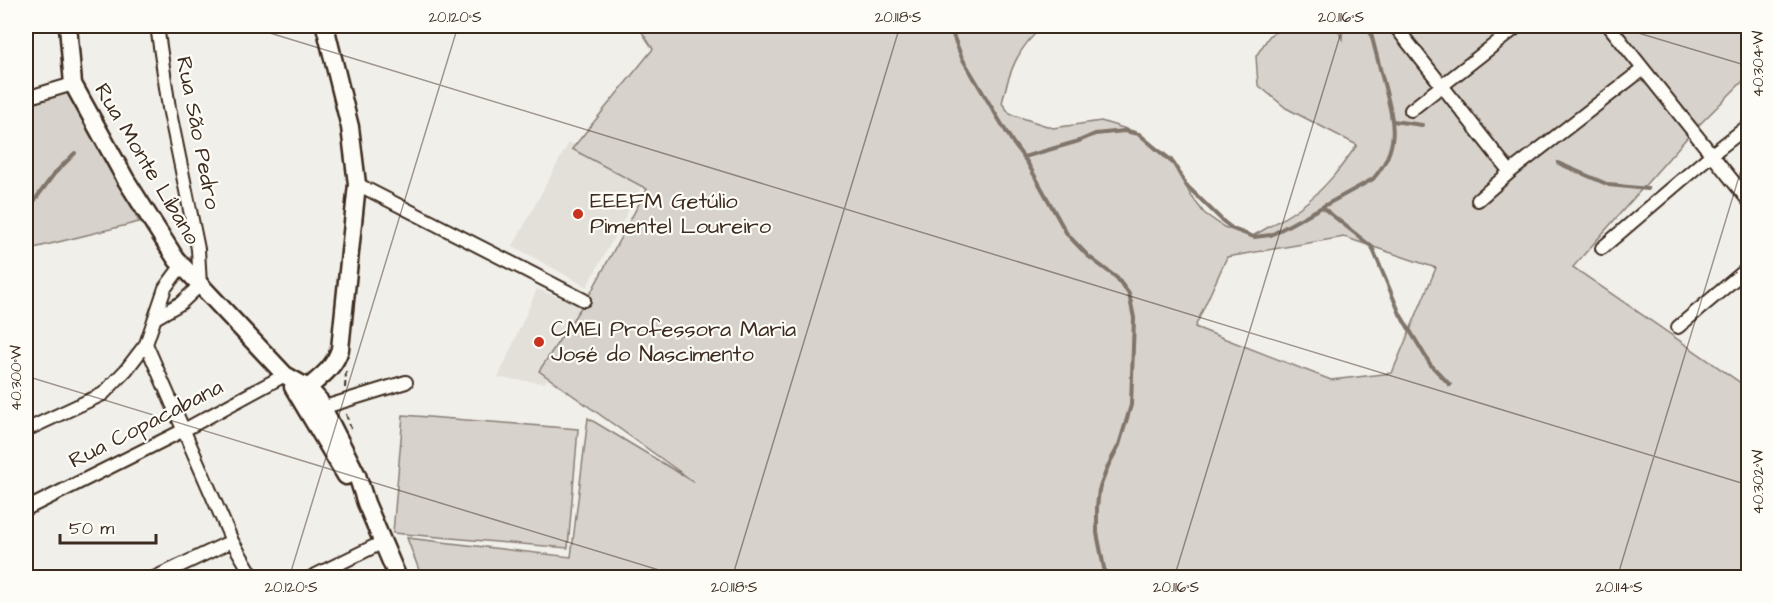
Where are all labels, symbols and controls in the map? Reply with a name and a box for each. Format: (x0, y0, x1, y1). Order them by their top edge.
text: 20.120°S (428, 7, 482, 28)
text: 20.118°S (875, 7, 922, 28)
text: 20.116°S (1318, 7, 1365, 28)
text: 40.304°W (1748, 31, 1769, 97)
street label: Rua São Pedro (168, 54, 228, 213)
street label: Rua Monte Líbano (86, 77, 208, 251)
place label: EEEFM Getúlio Pimentel Loureiro (590, 186, 772, 242)
marker: EEEFM Getúlio Pimentel Loureiro (571, 207, 585, 221)
place label: CMEI Professora Maria José do Nascimento (551, 314, 796, 370)
marker: CMEI Professora Maria José do Nascimento (532, 335, 546, 349)
text: 40.300°W (6, 345, 27, 411)
street label: Rua Copacabana (64, 372, 228, 476)
text: 40.302°W (1748, 450, 1769, 514)
scale bar (60, 507, 156, 545)
text: 50 m (69, 516, 114, 541)
text: 20.120°S (264, 577, 318, 598)
text: 20.118°S (711, 577, 758, 598)
text: 20.116°S (1153, 577, 1200, 598)
text: 20.114°S (1595, 577, 1643, 598)

